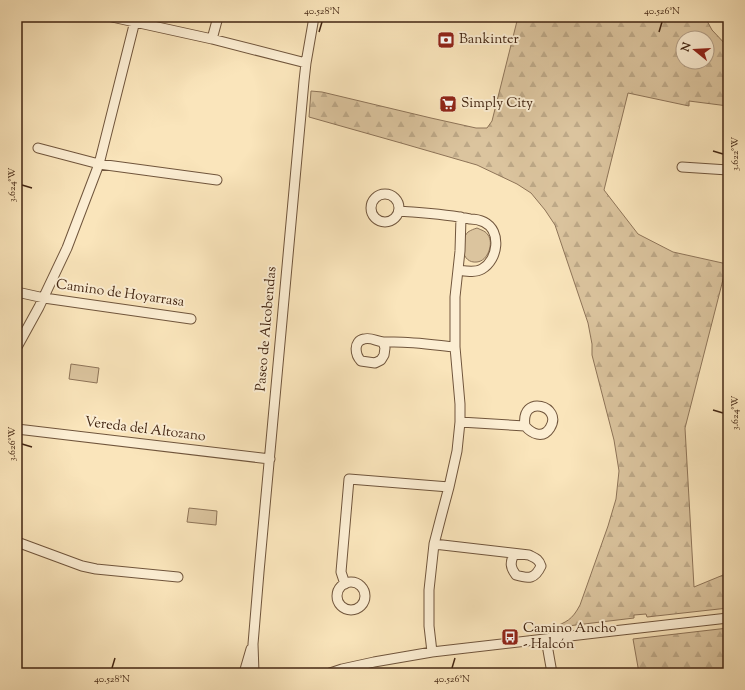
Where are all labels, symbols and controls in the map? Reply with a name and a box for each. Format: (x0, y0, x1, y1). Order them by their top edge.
text: 40.528°N (304, 4, 340, 19)
text: 40.526°N (644, 4, 680, 19)
bank icon: Bankinter (436, 30, 456, 50)
place label: Bankinter (459, 30, 520, 50)
north arrow (675, 30, 715, 70)
text: N (677, 40, 695, 55)
supermarket icon: Simply City (438, 94, 458, 114)
place label: Simply City (461, 94, 533, 114)
text: 3.622°W (728, 137, 743, 171)
text: 3.624°W (5, 168, 20, 202)
street label: Paseo de Alcobendas (252, 266, 282, 392)
street label: Camino de Hoyarrasa (54, 275, 186, 313)
text: 3.624°W (728, 396, 743, 430)
street label: Vereda del Altozano (83, 413, 207, 447)
text: 3.626°W (5, 427, 20, 461)
place label: Camino Ancho - Halcón (523, 619, 617, 655)
bus stop icon: Camino Ancho - Halcón (500, 627, 520, 647)
text: 40.528°N (94, 672, 130, 687)
text: 40.526°N (434, 672, 470, 687)

